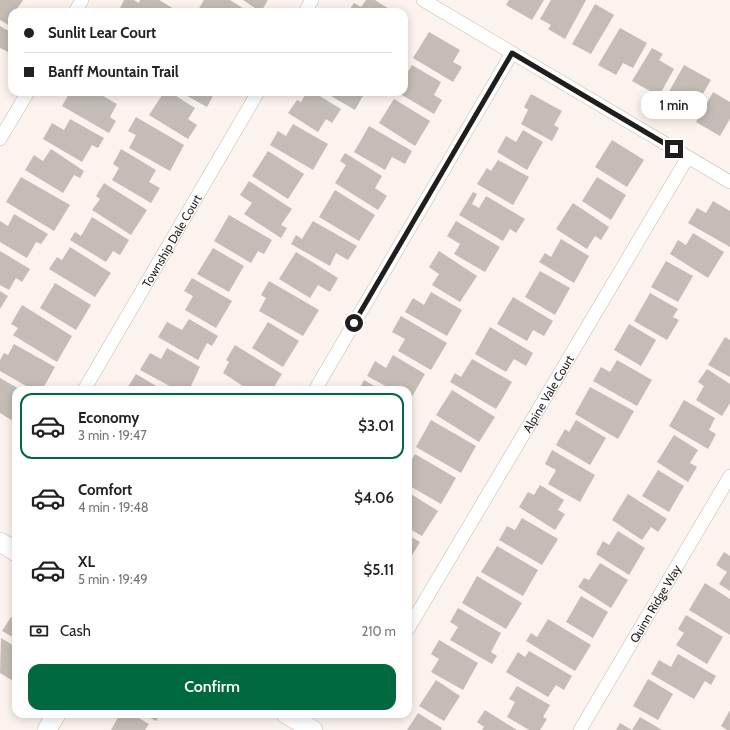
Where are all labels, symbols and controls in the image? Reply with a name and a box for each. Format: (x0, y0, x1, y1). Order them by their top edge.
text: Sunlit Lear Court (48, 24, 156, 42)
text: Banff Mountain Trail (48, 63, 179, 81)
callout: 1 min (641, 91, 707, 119)
text: 1 min (659, 97, 689, 113)
route end (665, 140, 683, 158)
street label: Township Dale Court (138, 192, 204, 290)
route start (345, 314, 363, 332)
street label: Alpine Vale Court (519, 352, 576, 435)
icon: car (30, 408, 66, 444)
text: Economy (78, 409, 139, 427)
text: $3.01 (358, 417, 394, 435)
text: 3 min · 19:47 (78, 427, 147, 443)
icon: car (30, 480, 66, 516)
text: Comfort (78, 481, 132, 499)
text: $4.06 (354, 489, 394, 507)
text: 4 min · 19:48 (78, 499, 149, 515)
icon: car (30, 552, 66, 588)
text: XL (78, 553, 95, 571)
text: $5.11 (364, 561, 394, 579)
street label: Quinn Ridge Way (626, 562, 684, 645)
text: 5 min · 19:49 (78, 571, 148, 587)
icon: cash (28, 620, 50, 642)
text: Cash (60, 622, 91, 640)
text: 210 m (362, 623, 396, 639)
button: Confirm (28, 664, 396, 710)

